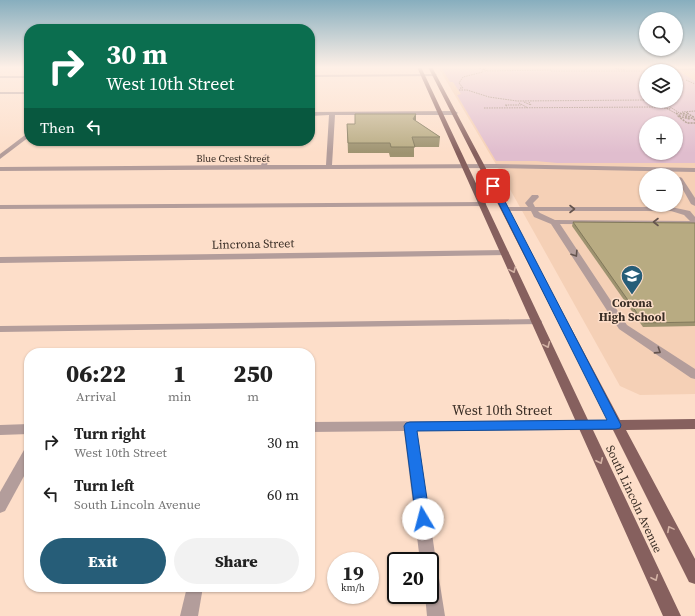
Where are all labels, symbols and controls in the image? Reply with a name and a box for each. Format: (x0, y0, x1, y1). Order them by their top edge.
map controls (639, 12, 683, 212)
button: search (639, 12, 683, 56)
text: 30 m (106, 35, 168, 73)
icon: right (40, 40, 92, 92)
button: layers (639, 64, 683, 108)
text: West 10th Street (106, 71, 234, 96)
icon: left (83, 116, 105, 138)
button: + (639, 116, 683, 160)
text: Then (40, 117, 75, 138)
street label: Blue Crest Street (196, 152, 271, 165)
button: − (639, 168, 683, 212)
pin (476, 169, 510, 203)
icon: arrive (482, 175, 504, 197)
one-way arrow (569, 205, 575, 213)
one-way arrow (653, 218, 659, 226)
street label: Lincrona Street (212, 235, 295, 253)
one-way arrow (570, 250, 578, 257)
school or university icon: Corona High School (619, 263, 645, 296)
one-way arrow (508, 265, 516, 273)
place label: Corona High School (599, 295, 665, 325)
one-way arrow (542, 340, 550, 348)
one-way arrow (654, 346, 661, 353)
text: 06:22 (66, 357, 126, 390)
text: 1 (173, 357, 186, 390)
text: 250 (233, 357, 273, 390)
text: Arrival (76, 388, 116, 405)
text: min (168, 388, 191, 405)
text: m (247, 388, 259, 405)
street label: West 10th Street (452, 400, 552, 420)
text: Turn right (74, 423, 146, 444)
icon: right (40, 431, 62, 453)
text: 30 m (267, 432, 299, 453)
street label: South Lincoln Avenue (602, 443, 666, 555)
text: West 10th Street (74, 444, 167, 461)
one-way arrow (595, 456, 603, 464)
text: Turn left (74, 475, 134, 496)
icon: left (40, 483, 62, 505)
text: 60 m (267, 484, 299, 505)
text: South Lincoln Avenue (74, 496, 201, 513)
position arrow (402, 498, 444, 540)
one-way arrow (668, 526, 675, 533)
button: Exit (40, 538, 166, 584)
button: Share (174, 538, 299, 584)
speed limit sign: 20 (387, 552, 439, 604)
text: 19 (342, 559, 364, 587)
one-way arrow (650, 574, 658, 582)
text: km/h (341, 581, 365, 594)

